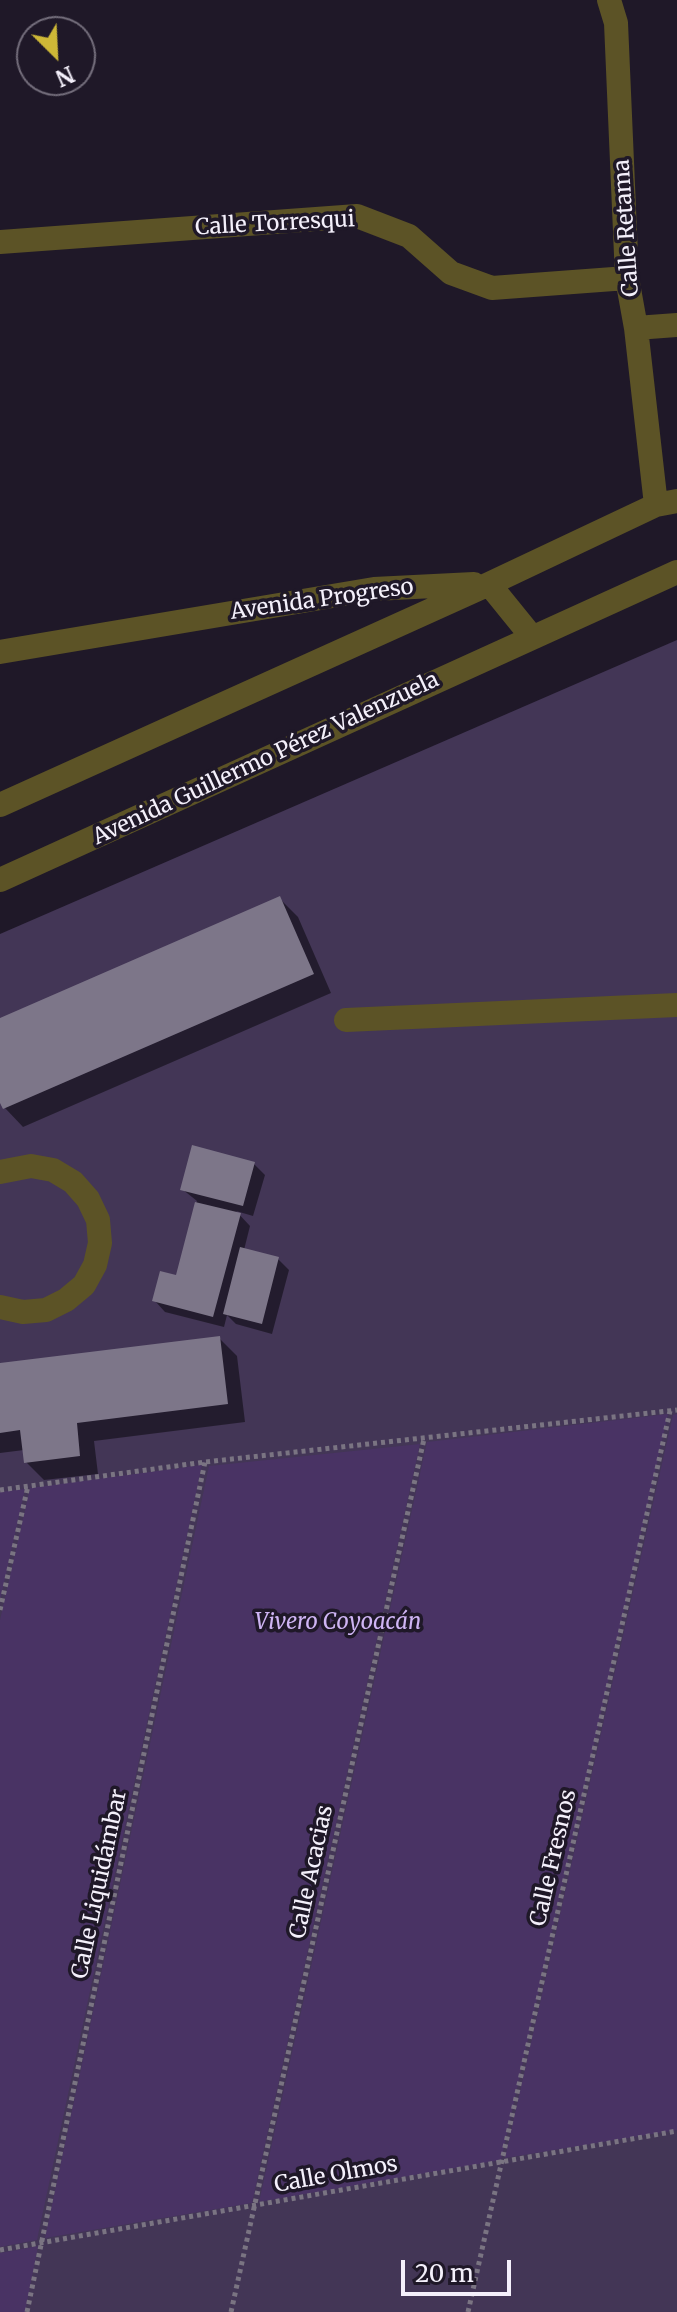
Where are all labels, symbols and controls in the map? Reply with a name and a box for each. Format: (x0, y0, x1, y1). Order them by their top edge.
north arrow (16, 16, 96, 96)
text: N (51, 60, 79, 92)
street label: Calle Retama (609, 158, 645, 298)
street label: Calle Torresqui (195, 207, 355, 241)
street label: Avenida Progreso (229, 574, 415, 626)
street label: Avenida Guillermo Pérez Valenzuela (89, 667, 443, 851)
park label: Vivero Coyoacán (255, 1610, 421, 1636)
street label: Calle Liquidámbar (67, 1787, 133, 1981)
street label: Calle Fresnos (525, 1787, 583, 1929)
street label: Calle Acacias (285, 1803, 339, 1941)
street label: Calle Olmos (272, 2151, 400, 2199)
scale bar (405, 2244, 515, 2294)
text: 20 m (415, 2258, 474, 2289)

